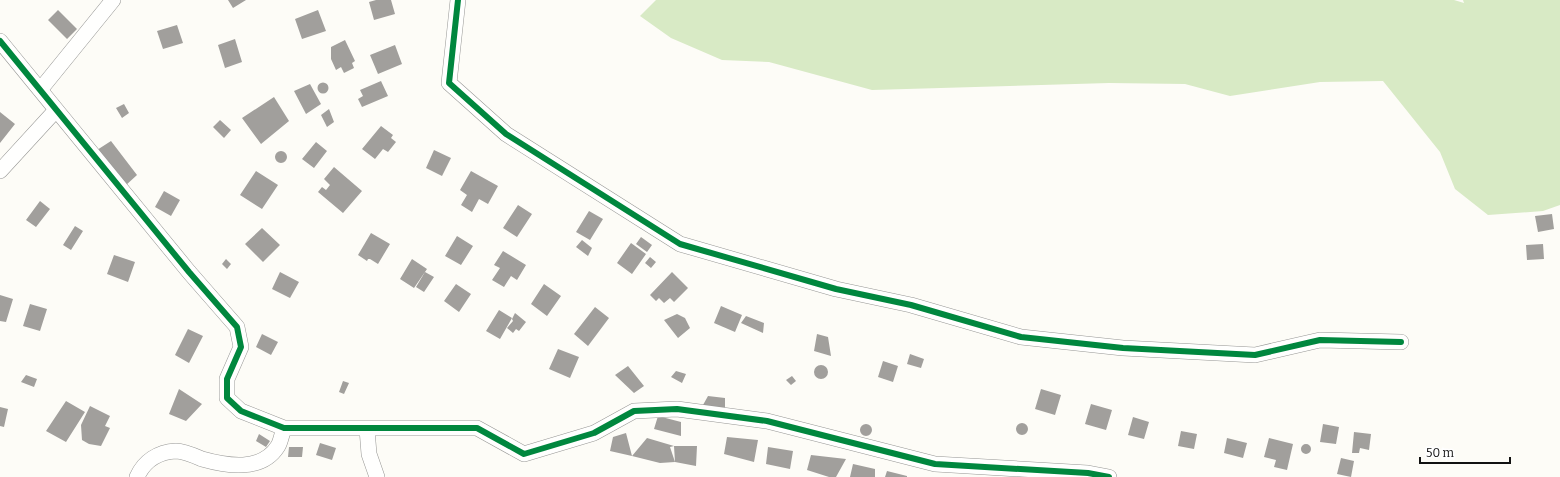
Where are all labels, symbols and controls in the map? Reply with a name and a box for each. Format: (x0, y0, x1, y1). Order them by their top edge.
scale bar (1420, 439, 1510, 465)
text: 50 m (1426, 446, 1455, 460)

